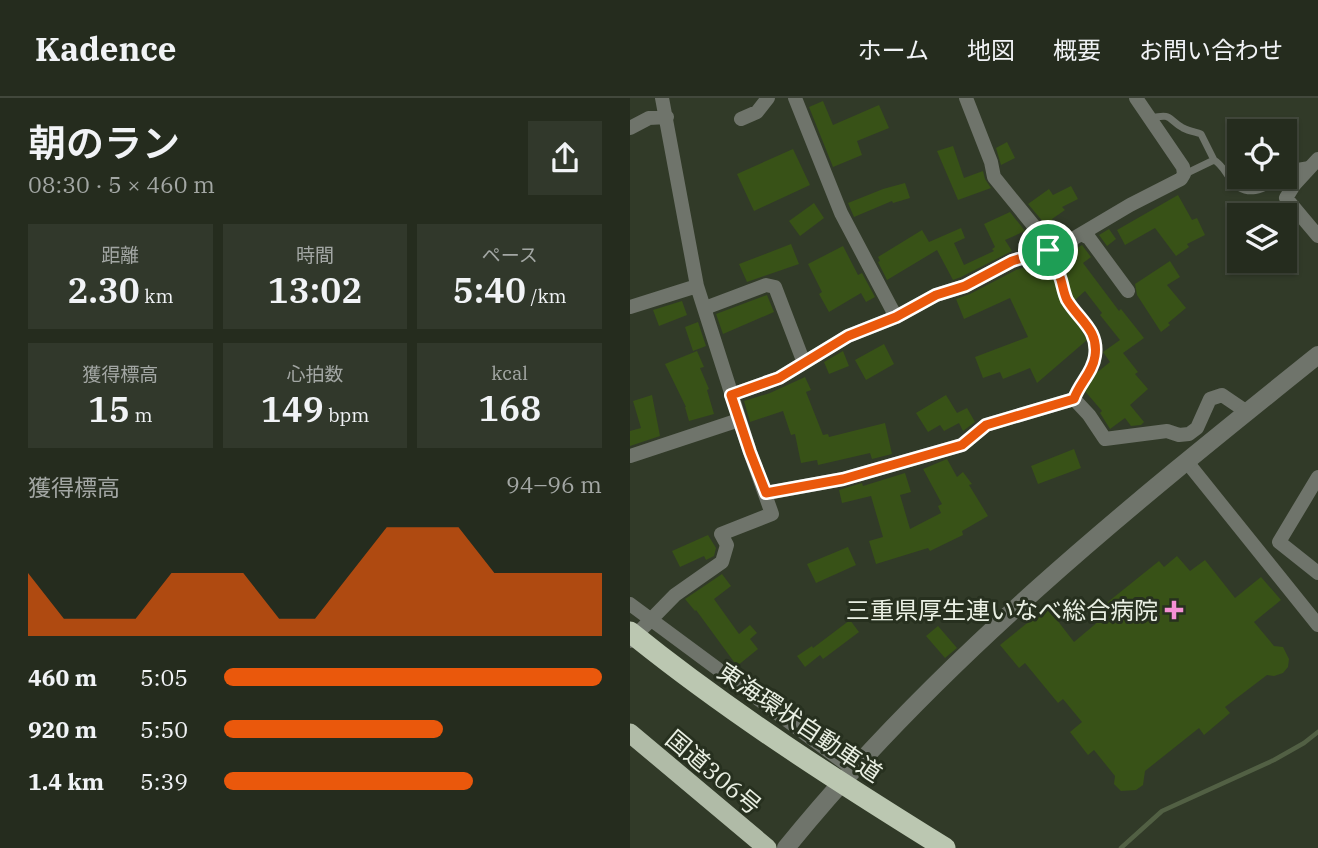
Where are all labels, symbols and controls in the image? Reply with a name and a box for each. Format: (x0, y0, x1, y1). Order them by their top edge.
text: Kadence (35, 27, 177, 70)
text: ホーム (858, 34, 929, 66)
text: 地図 (967, 34, 1015, 66)
text: 概要 (1053, 34, 1101, 66)
text: お問い合わせ (1139, 34, 1283, 66)
text: 朝のラン (28, 118, 180, 167)
map controls (1227, 119, 1297, 273)
button: locate (1227, 119, 1297, 189)
button: share (528, 121, 602, 195)
text: 08:30 · 5 × 460 m (28, 169, 215, 199)
button: layers (1227, 203, 1297, 273)
pin (1018, 220, 1078, 280)
icon: arrive (1029, 231, 1067, 269)
text: 距離 (101, 243, 139, 267)
text: 時間 (296, 243, 334, 267)
text: ペース (482, 243, 538, 267)
text: 2.30 (67, 267, 140, 313)
text: 13:02 (268, 267, 362, 313)
text: 5:40 (453, 267, 526, 313)
text: km (140, 284, 174, 308)
text: /km (526, 284, 567, 308)
text: kcal (491, 361, 528, 385)
text: 獲得標高 (82, 362, 158, 386)
text: 心拍数 (286, 362, 344, 386)
text: 168 (478, 385, 541, 431)
text: 15 (88, 386, 130, 432)
text: 149 (261, 386, 324, 432)
text: m (130, 403, 153, 427)
text: bpm (324, 403, 369, 427)
text: 94–96 m (506, 469, 602, 499)
text: 獲得標高 (28, 472, 120, 502)
place label: 三重県厚生連いなべ総合病院 (846, 594, 1158, 626)
marker: 三重県厚生連いなべ総合病院 (1164, 600, 1184, 620)
street label: 東海環状自動車道 (711, 655, 889, 789)
text: 460 m (28, 662, 97, 692)
text: 5:05 (140, 662, 188, 692)
text: 920 m (28, 714, 97, 744)
text: 5:50 (140, 714, 188, 744)
street label: 国道306号 (660, 723, 768, 821)
text: 1.4 km (28, 766, 104, 796)
text: 5:39 (140, 766, 188, 796)

